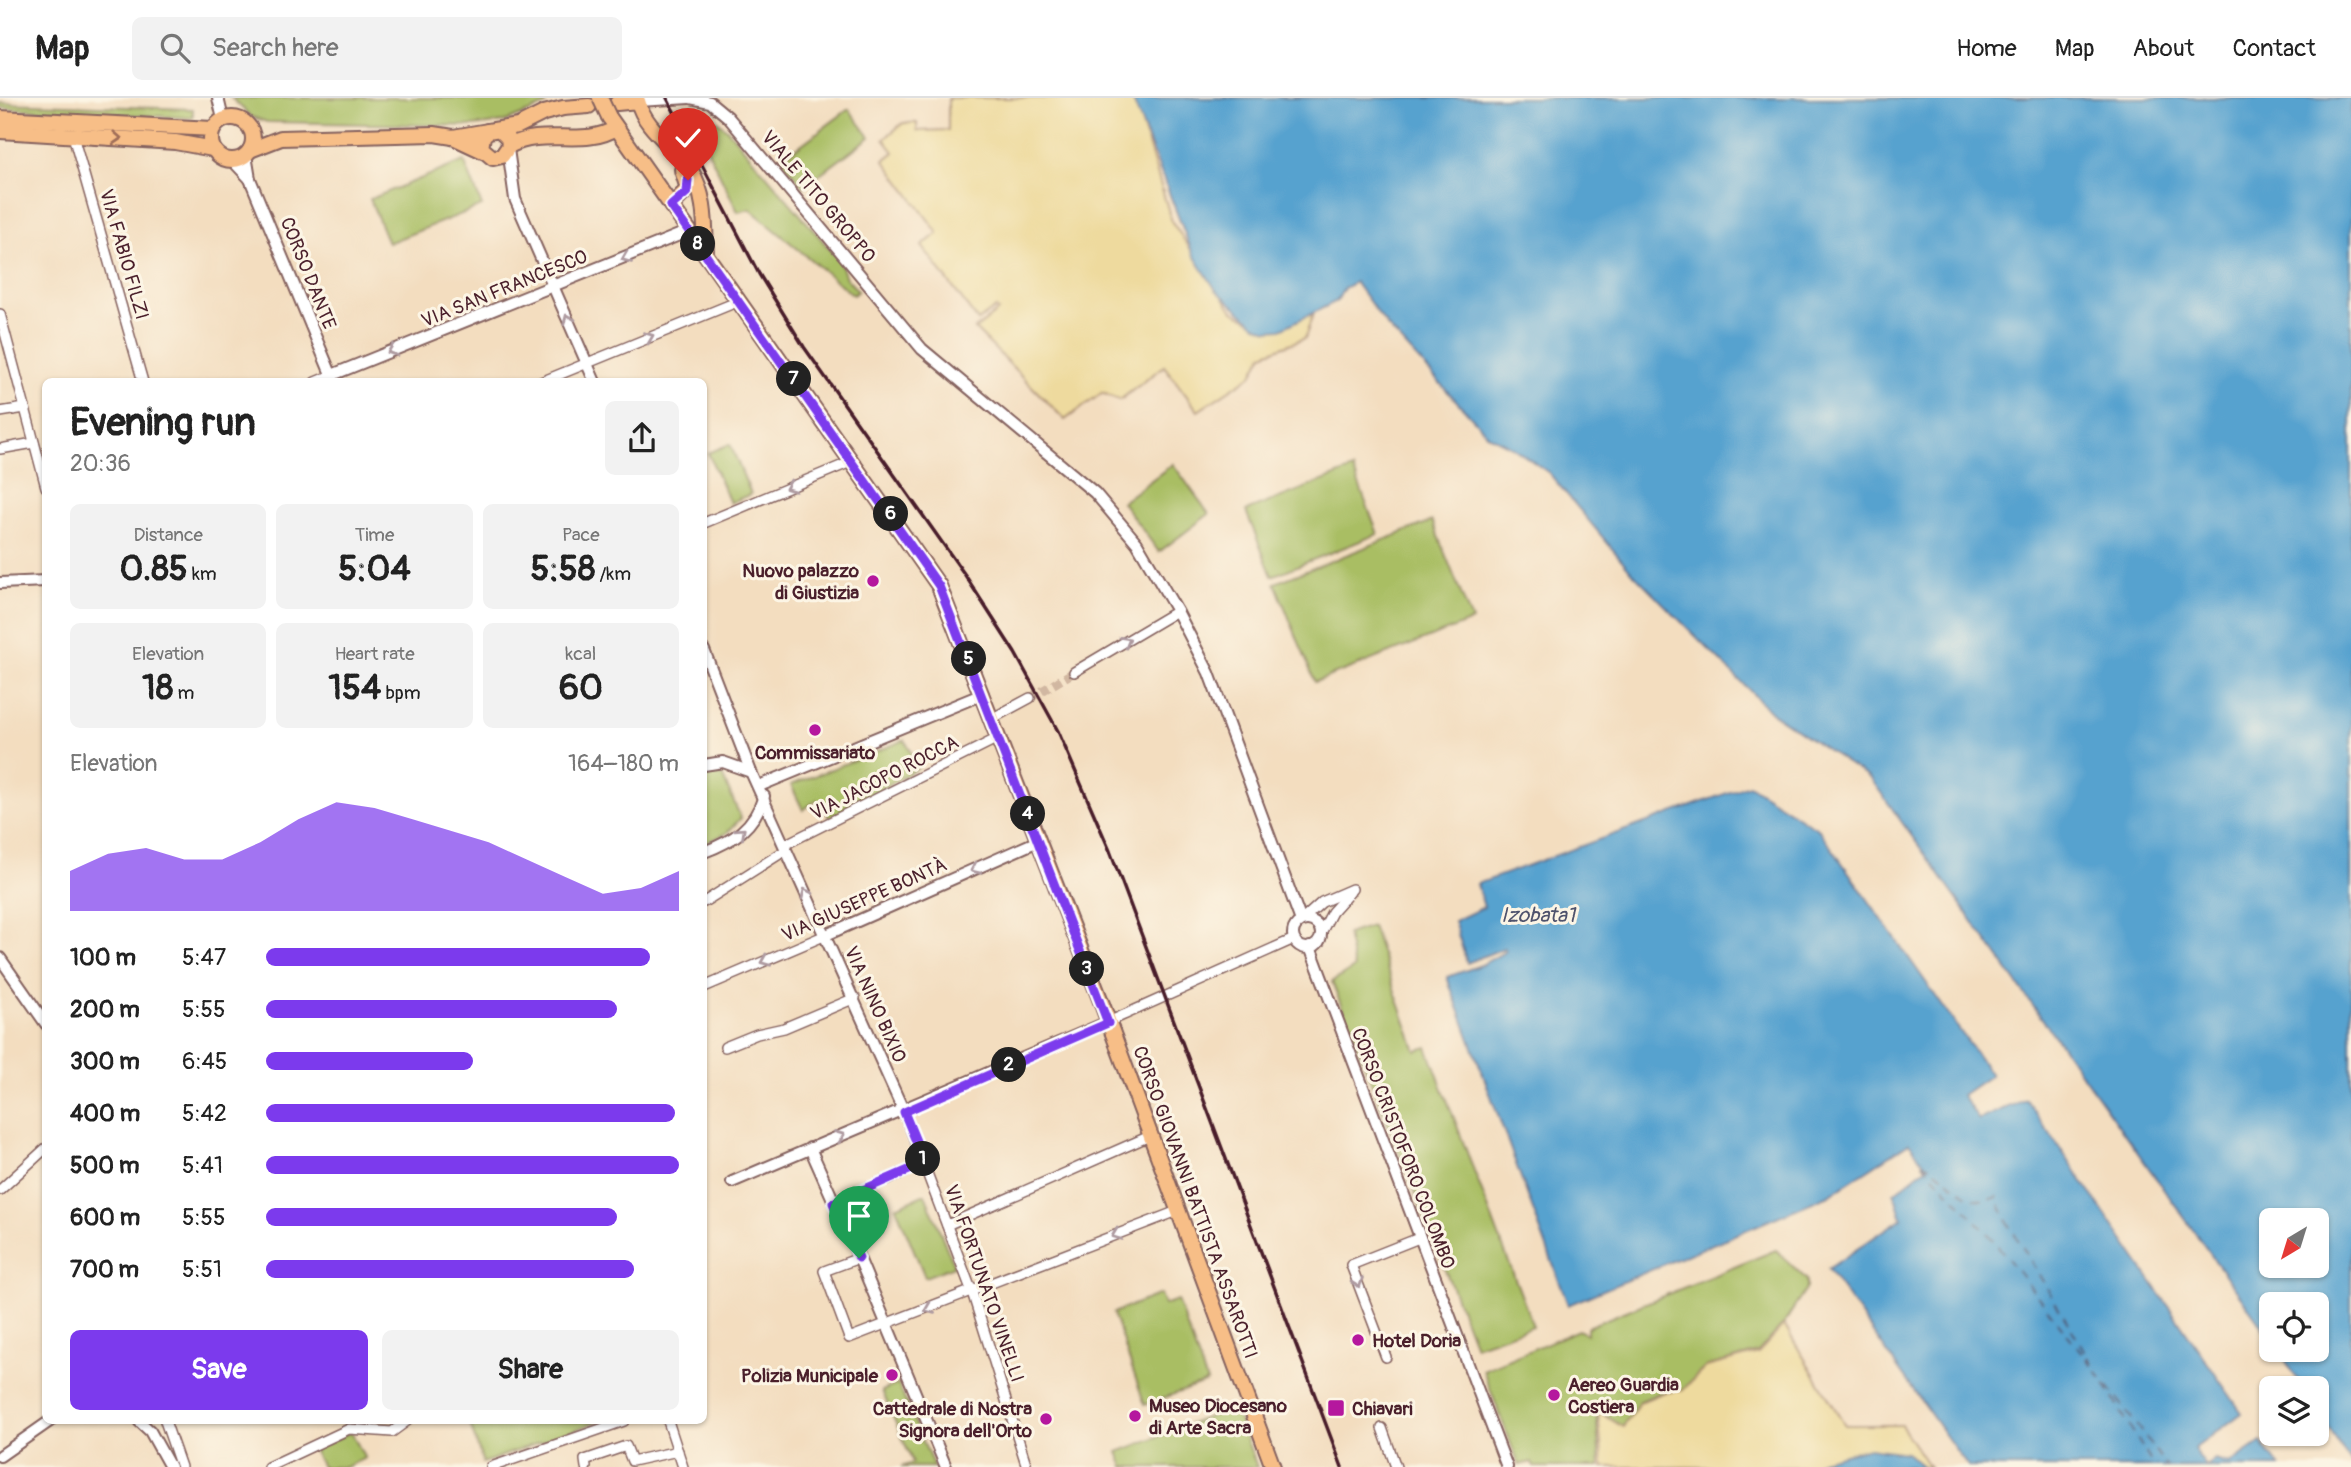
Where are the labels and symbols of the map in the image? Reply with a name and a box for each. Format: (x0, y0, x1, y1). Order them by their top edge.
pin (658, 108, 718, 180)
street label: VIALE TITO GROPPO (756, 126, 881, 268)
one-way arrow (112, 131, 123, 146)
street label: VIA FABIO FILZI (94, 186, 154, 322)
street label: CORSO DANTE (275, 214, 341, 333)
pin: 8 (680, 226, 716, 262)
street label: VIA SAN FRANCESCO (418, 245, 591, 333)
one-way arrow (621, 249, 633, 263)
one-way arrow (563, 313, 577, 325)
one-way arrow (642, 331, 655, 345)
one-way arrow (387, 343, 399, 357)
pin: 7 (776, 362, 812, 396)
one-way arrow (784, 479, 796, 493)
pin: 6 (874, 496, 908, 532)
place label: Nuovo palazzo di Giustizia (742, 559, 860, 605)
marker: Nuovo palazzo di Giustizia (865, 573, 881, 589)
one-way arrow (1118, 636, 1131, 649)
pin: 5 (951, 642, 986, 676)
marker: Commissariato (807, 722, 823, 738)
street label: VIA JACOPO ROCCA (806, 730, 963, 826)
place label: Commissariato (755, 741, 876, 765)
pin: 4 (1010, 796, 1046, 832)
one-way arrow (733, 828, 746, 840)
street label: VIA GIUSEPPE BONTÀ (778, 853, 951, 947)
one-way arrow (970, 861, 983, 875)
one-way arrow (800, 888, 814, 900)
water label: Izobata1 (1501, 902, 1577, 929)
street label: VIA NINO BIXIO (839, 943, 911, 1066)
pin: 3 (1070, 952, 1104, 986)
one-way arrow (760, 953, 772, 967)
street label: CORSO CRISTOFORO COLOMBO (1346, 1025, 1460, 1272)
street label: CORSO GIOVANNI BATTISTA ASSAROTTI (1127, 1043, 1263, 1362)
pin: 2 (992, 1048, 1026, 1082)
one-way arrow (834, 1131, 846, 1145)
pin: 1 (906, 1142, 940, 1176)
street label: VIA FORTUNATO VINELLI (939, 1181, 1029, 1385)
pin (829, 1186, 889, 1258)
north arrow (2259, 1208, 2329, 1278)
one-way arrow (1111, 1227, 1123, 1241)
one-way arrow (1349, 1277, 1363, 1289)
one-way arrow (924, 1300, 936, 1314)
place label: Hotel Doria (1372, 1329, 1461, 1353)
marker: Hotel Doria (1350, 1332, 1366, 1348)
place label: Polizia Municipale (741, 1364, 879, 1388)
marker: Polizia Municipale (884, 1367, 900, 1383)
place label: Aereo Guardia Costiera (1568, 1373, 1679, 1419)
marker: Aereo Guardia Costiera (1546, 1387, 1562, 1403)
place label: Museo Diocesano di Arte Sacra (1149, 1394, 1288, 1440)
place label: Cattedrale di Nostra Signora dell'Orto (873, 1397, 1033, 1443)
place label: Chiavari (1352, 1397, 1413, 1421)
marker: Chiavari (1326, 1398, 1346, 1418)
marker: Museo Diocesano di Arte Sacra (1127, 1408, 1143, 1424)
marker: Cattedrale di Nostra Signora dell'Orto (1038, 1411, 1054, 1427)

